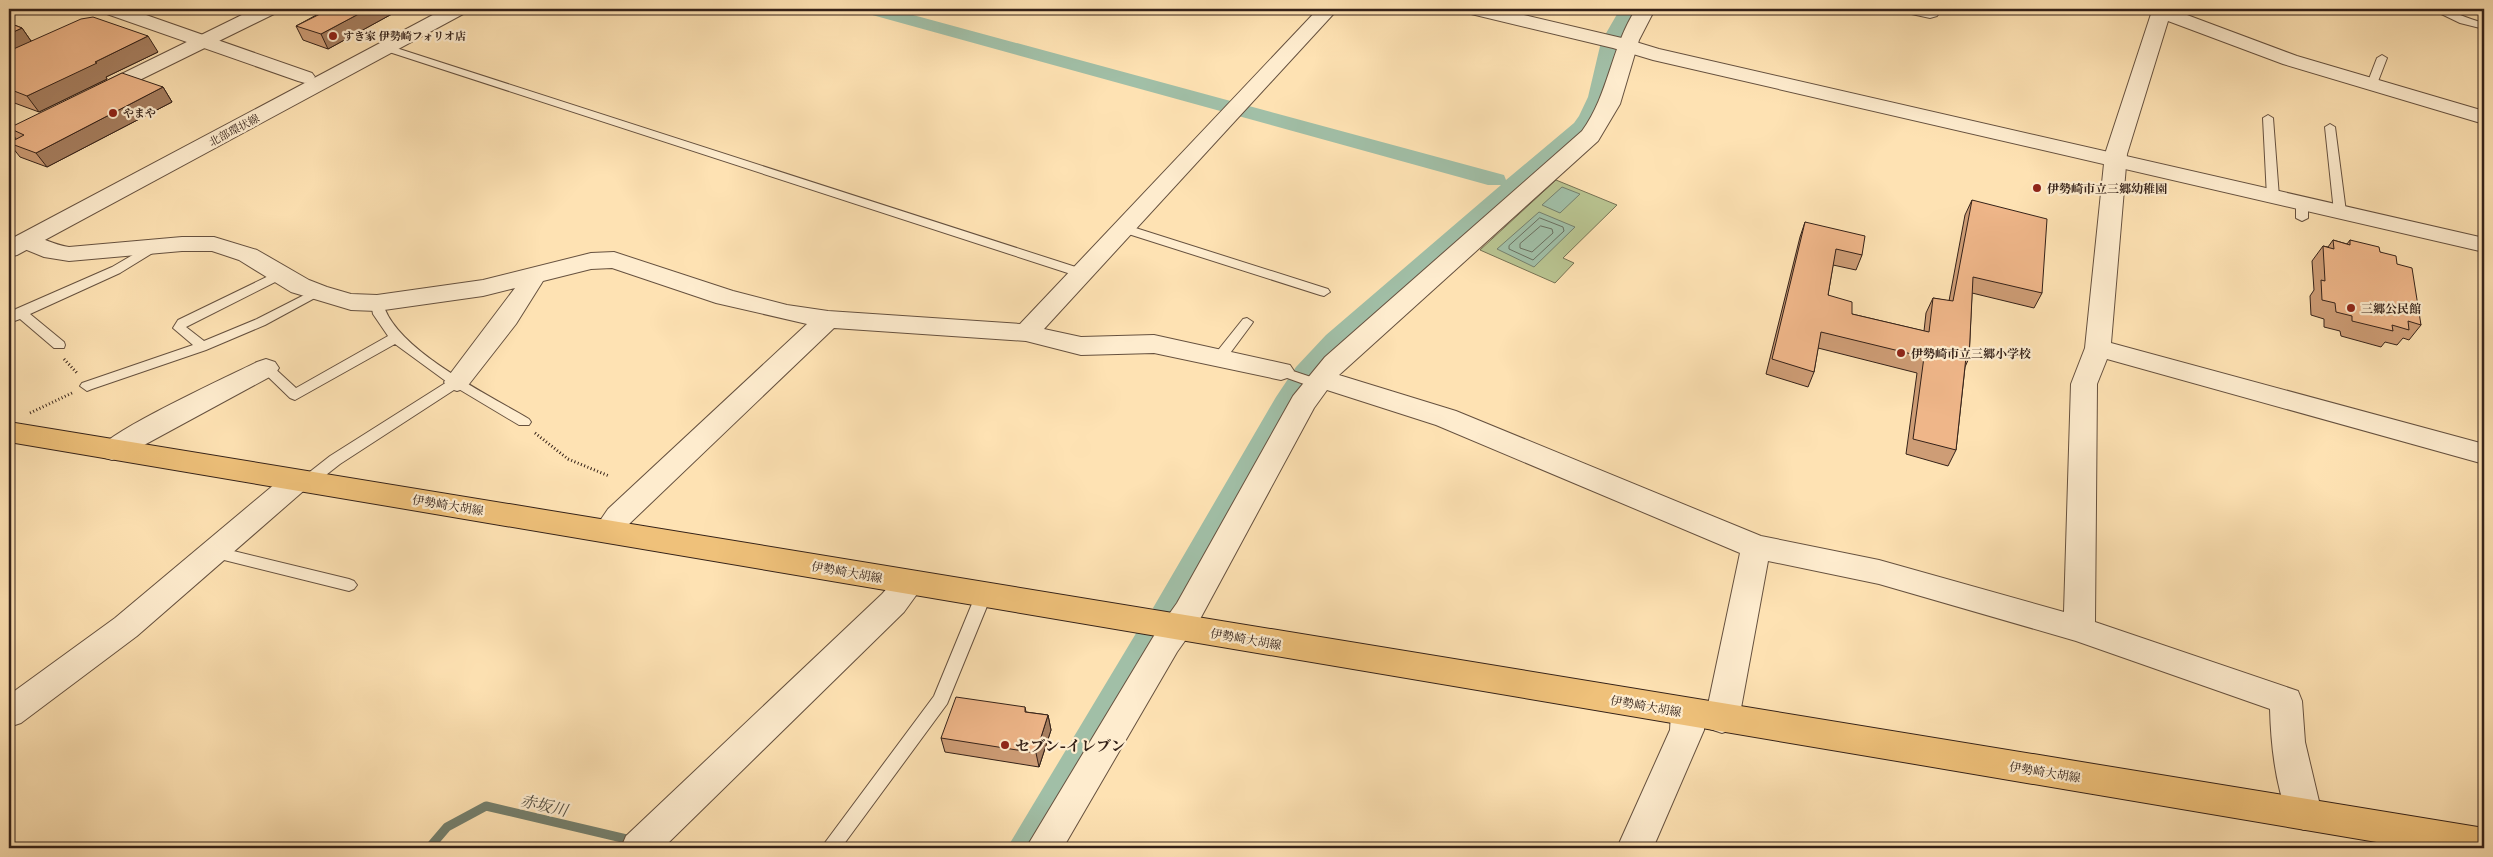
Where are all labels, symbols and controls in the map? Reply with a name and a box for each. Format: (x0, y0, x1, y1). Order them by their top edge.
place label: すき家 伊勢崎フォリオ店 (343, 29, 466, 43)
marker: すき家 伊勢崎フォリオ店 (327, 30, 339, 42)
place label: やまや (123, 106, 156, 120)
marker: やまや (107, 107, 119, 119)
street label: 北部環状線 (206, 111, 262, 149)
place label: 伊勢崎市立三郷幼稚園 (2047, 181, 2167, 196)
marker: 伊勢崎市立三郷幼稚園 (2031, 182, 2043, 194)
place label: 三郷公民館 (2361, 301, 2421, 316)
marker: 三郷公民館 (2345, 302, 2357, 314)
place label: 伊勢崎市立三郷小学校 (1911, 346, 2031, 361)
marker: 伊勢崎市立三郷小学校 (1895, 347, 1907, 359)
street label: 伊勢崎大胡線 (411, 492, 485, 518)
street label: 伊勢崎大胡線 (810, 558, 884, 586)
street label: 伊勢崎大胡線 (1209, 625, 1283, 653)
street label: 伊勢崎大胡線 (1609, 692, 1683, 720)
place label: セブン-イレブン (1015, 736, 1125, 755)
marker: セブン-イレブン (999, 739, 1011, 751)
street label: 伊勢崎大胡線 (2008, 759, 2082, 785)
water label: 赤坂川 (518, 790, 572, 821)

